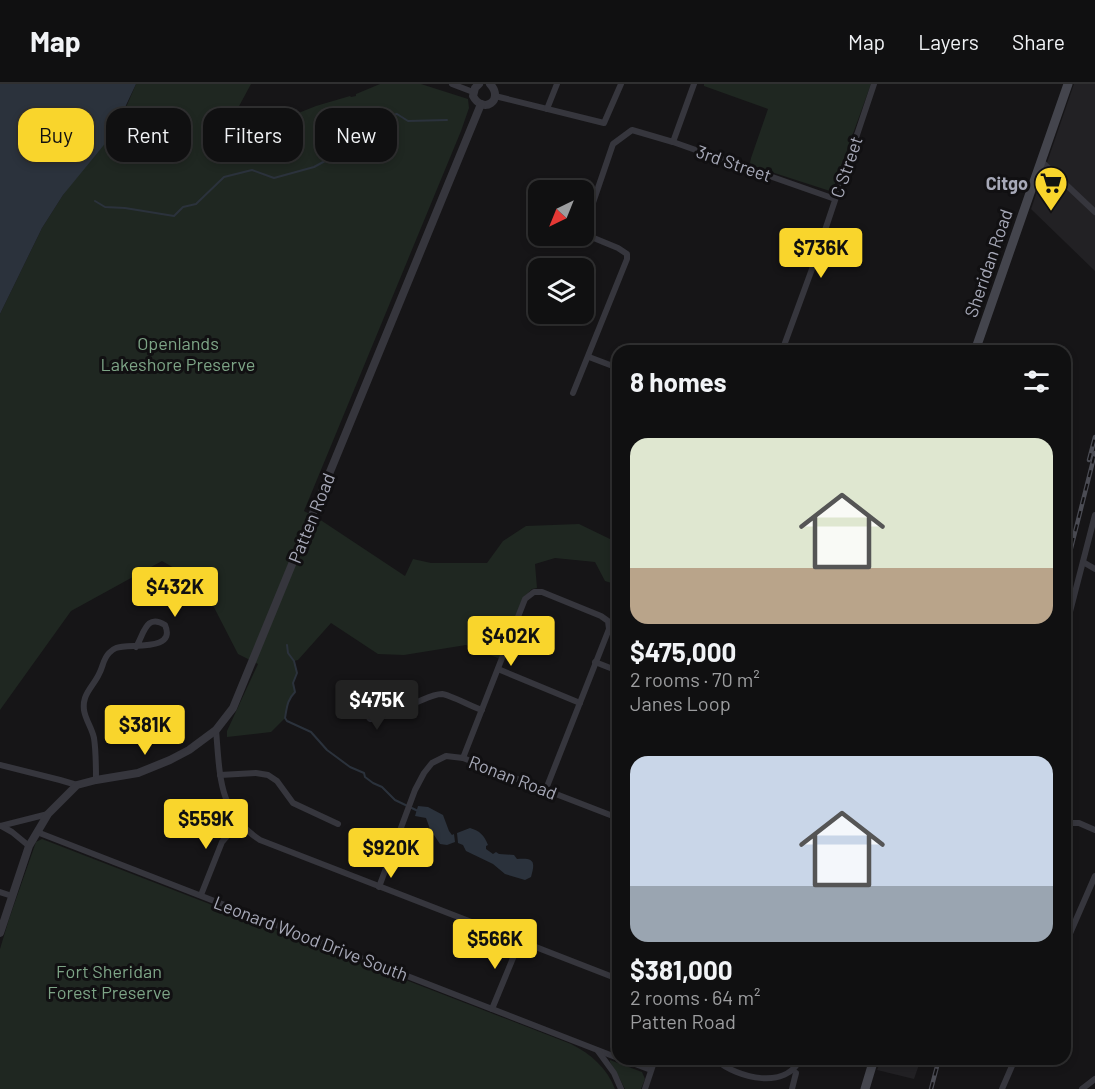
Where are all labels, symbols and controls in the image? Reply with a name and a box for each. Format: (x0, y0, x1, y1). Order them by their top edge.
text: Map (30, 24, 81, 58)
text: Map (848, 29, 885, 54)
text: Layers (918, 29, 979, 54)
text: Share (1012, 29, 1065, 54)
chip: Buy (18, 108, 94, 162)
chip: Rent (106, 108, 191, 162)
chip: Filters (203, 108, 303, 162)
chip: New (315, 108, 397, 162)
street label: C Street (825, 133, 867, 201)
street label: 3rd Street (693, 140, 775, 186)
supermarket icon: Citgo (1033, 165, 1069, 212)
place label: Citgo (986, 172, 1028, 194)
north arrow (528, 180, 594, 246)
map controls (528, 180, 594, 324)
street label: Sheridan Road (959, 206, 1017, 320)
pin: $736K (779, 228, 863, 279)
text: $736K (793, 235, 849, 259)
button: layers (528, 258, 594, 324)
park label: Openlands Lakeshore Preserve (101, 332, 255, 375)
icon: filters (1020, 365, 1053, 398)
text: 8 homes (630, 366, 727, 397)
street label: Patten Road (283, 470, 339, 566)
icon: home (788, 477, 896, 585)
pin: $432K (133, 567, 217, 618)
text: $432K (146, 574, 204, 598)
pin: $402K (469, 616, 553, 667)
text: $402K (482, 623, 540, 647)
text: $475,000 (630, 636, 736, 667)
text: 2 rooms · 70 m² (630, 667, 760, 691)
pin: $475K (335, 680, 419, 731)
text: $475K (349, 687, 405, 711)
text: Janes Loop (630, 691, 731, 715)
pin: $381K (103, 705, 187, 756)
text: $381K (119, 712, 171, 736)
street label: Ronan Road (466, 750, 560, 804)
icon: home (788, 795, 896, 903)
pin: $559K (164, 799, 248, 850)
text: $559K (178, 806, 234, 830)
pin: $920K (349, 828, 433, 879)
text: $920K (362, 835, 420, 859)
street label: Leonard Wood Drive South (211, 891, 411, 985)
pin: $566K (453, 919, 537, 970)
text: $566K (467, 926, 523, 950)
text: $381,000 (630, 954, 733, 985)
park label: Fort Sheridan Forest Preserve (47, 960, 171, 1003)
text: 2 rooms · 64 m² (630, 985, 760, 1009)
text: Patten Road (630, 1009, 736, 1033)

